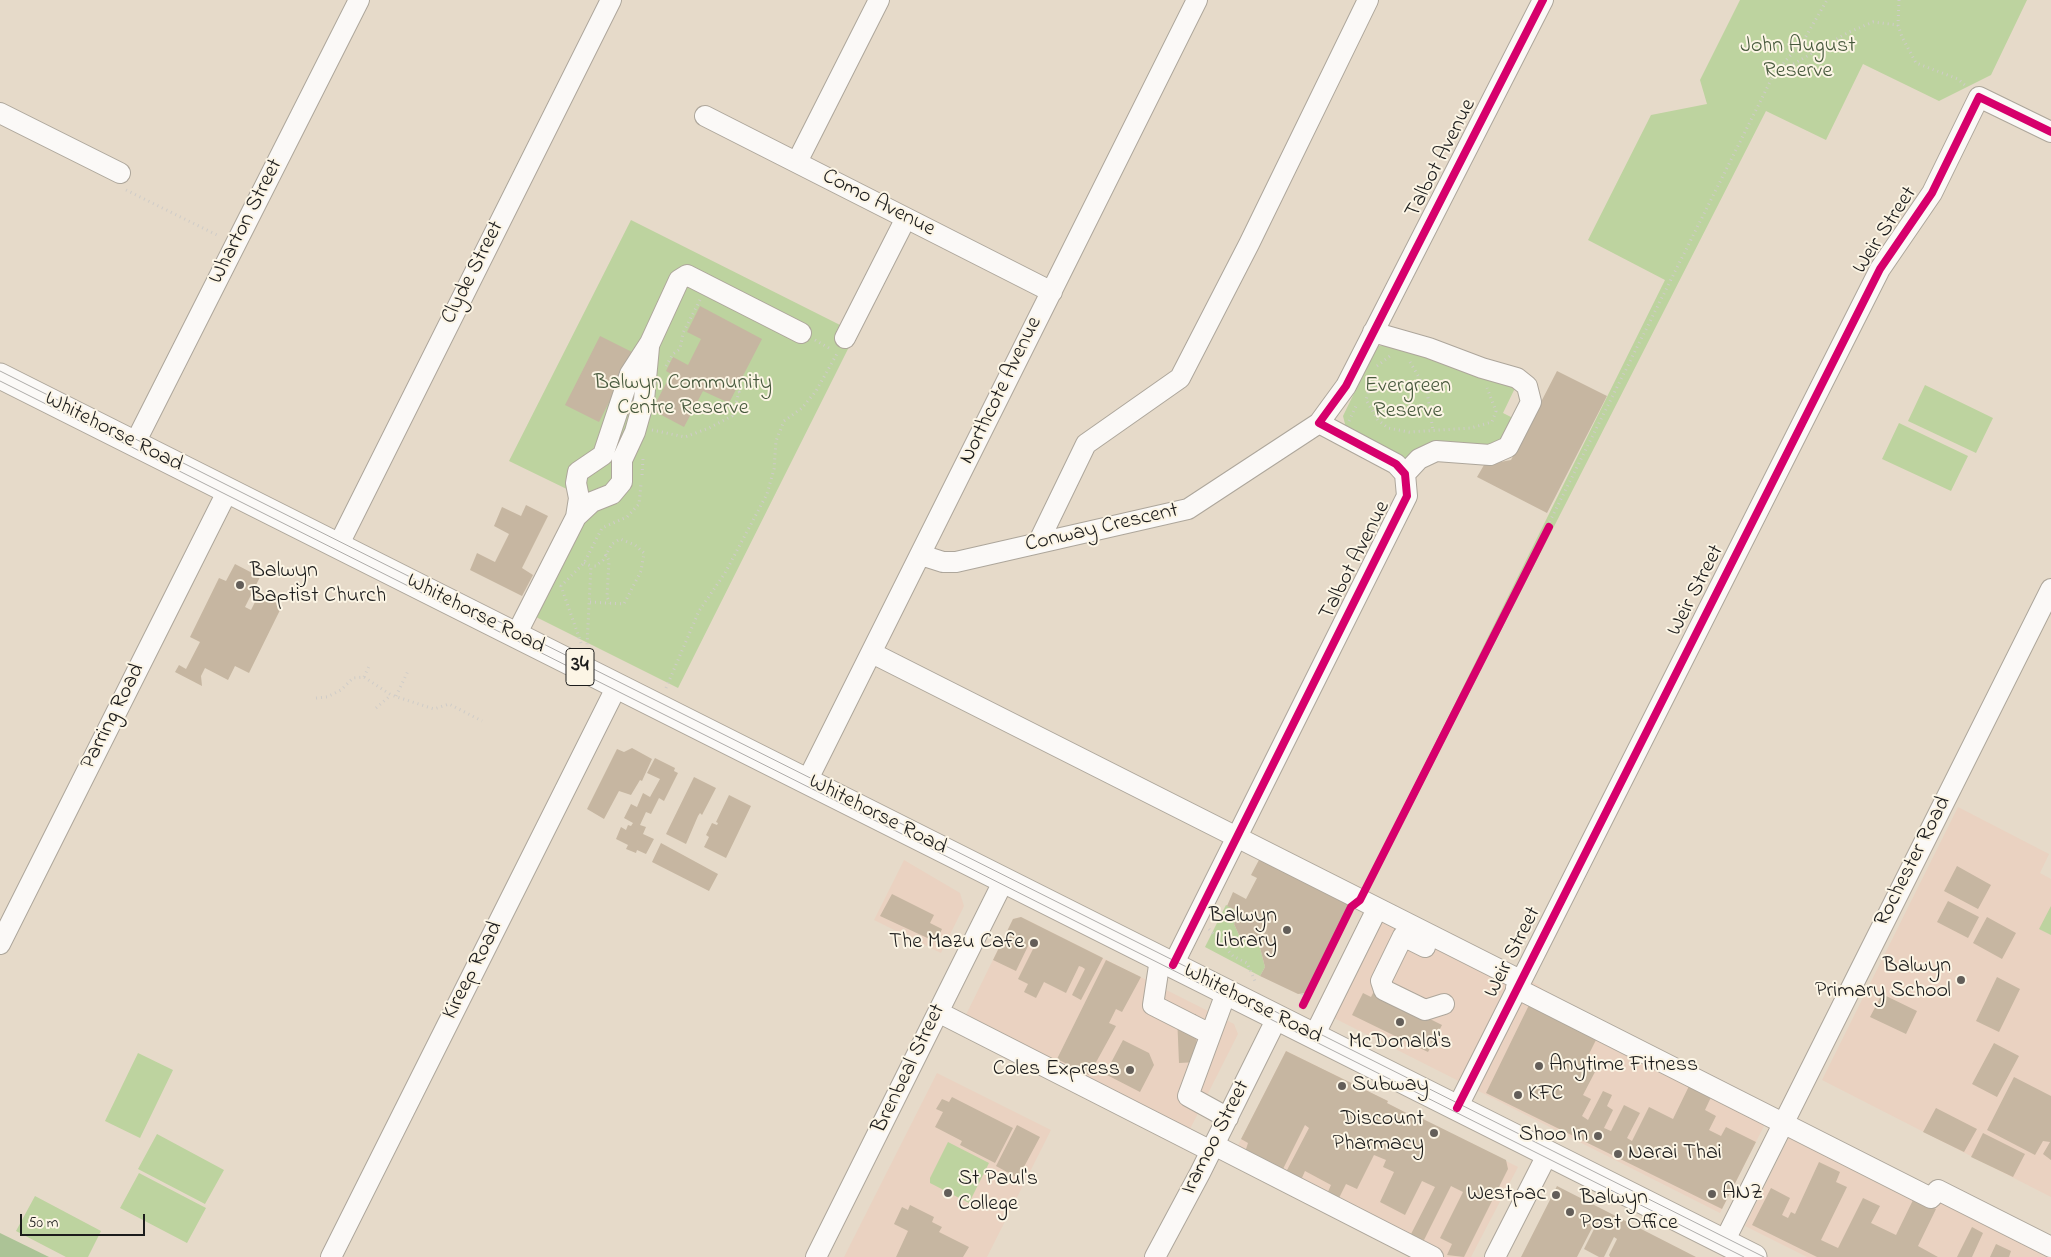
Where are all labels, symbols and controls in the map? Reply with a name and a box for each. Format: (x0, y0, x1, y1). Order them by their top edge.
park label: John August Reserve (1740, 34, 1856, 86)
street label: Talbot Avenue (1401, 95, 1483, 223)
street label: Wharton Street (204, 155, 290, 289)
street label: Como Avenue (817, 164, 939, 244)
street label: Weir Street (1848, 182, 1924, 280)
street label: Clyde Street (437, 217, 511, 329)
street label: Northcote Avenue (955, 313, 1049, 469)
park label: Balwyn Community Centre Reserve (594, 371, 772, 422)
park label: Evergreen Reserve (1365, 374, 1451, 426)
street label: Whitehorse Road (39, 387, 187, 479)
street label: Talbot Avenue (1315, 497, 1397, 625)
street label: Conway Crescent (1023, 499, 1181, 559)
street label: Weir Street (1663, 541, 1731, 641)
place label: Balwyn Baptist Church (250, 559, 386, 610)
street label: Whitehorse Road (401, 569, 549, 661)
marker: Balwyn Baptist Church (234, 579, 246, 591)
road number: 34 (566, 649, 594, 686)
street label: Parring Road (76, 660, 152, 774)
street label: Whitehorse Road (803, 770, 951, 862)
street label: Rochester Road (1870, 793, 1958, 931)
street label: Weir Street (1480, 903, 1548, 1003)
place label: Balwyn Library (1209, 904, 1277, 956)
street label: Kireep Road (438, 918, 510, 1024)
marker: Balwyn Library (1281, 924, 1293, 936)
place label: The Mazu Cafe (889, 930, 1024, 956)
marker: The Mazu Cafe (1028, 937, 1040, 949)
place label: Balwyn Primary School (1815, 954, 1951, 1006)
street label: Whitehorse Road (1178, 959, 1326, 1051)
marker: Balwyn Primary School (1955, 974, 1967, 986)
street label: Brenbeal Street (867, 1000, 953, 1138)
marker: McDonald's (1394, 1016, 1406, 1028)
place label: McDonald's (1349, 1030, 1451, 1056)
place label: Anytime Fitness (1549, 1053, 1698, 1079)
place label: Coles Express (993, 1057, 1120, 1083)
marker: Anytime Fitness (1533, 1060, 1545, 1072)
marker: Coles Express (1124, 1064, 1136, 1076)
place label: Subway (1352, 1073, 1429, 1099)
street label: Iramoo Street (1177, 1076, 1257, 1200)
marker: Subway (1336, 1080, 1348, 1092)
place label: KFC (1528, 1082, 1563, 1108)
marker: KFC (1512, 1089, 1524, 1101)
place label: Discount Pharmacy (1332, 1107, 1424, 1158)
place label: Shoo In (1519, 1123, 1588, 1149)
marker: Discount Pharmacy (1428, 1127, 1440, 1139)
marker: Shoo In (1592, 1130, 1604, 1142)
place label: Narai Thai (1628, 1141, 1722, 1167)
marker: Narai Thai (1612, 1148, 1624, 1160)
place label: St Paul's College (958, 1167, 1038, 1218)
place label: ANZ (1722, 1181, 1763, 1207)
place label: Westpac (1467, 1182, 1546, 1208)
place label: Balwyn Post Office (1580, 1186, 1678, 1238)
marker: St Paul's College (942, 1187, 954, 1199)
marker: ANZ (1706, 1188, 1718, 1200)
marker: Westpac (1550, 1189, 1562, 1201)
scale bar (22, 1204, 148, 1236)
marker: Balwyn Post Office (1564, 1206, 1576, 1218)
text: 50 m (28, 1212, 58, 1234)

